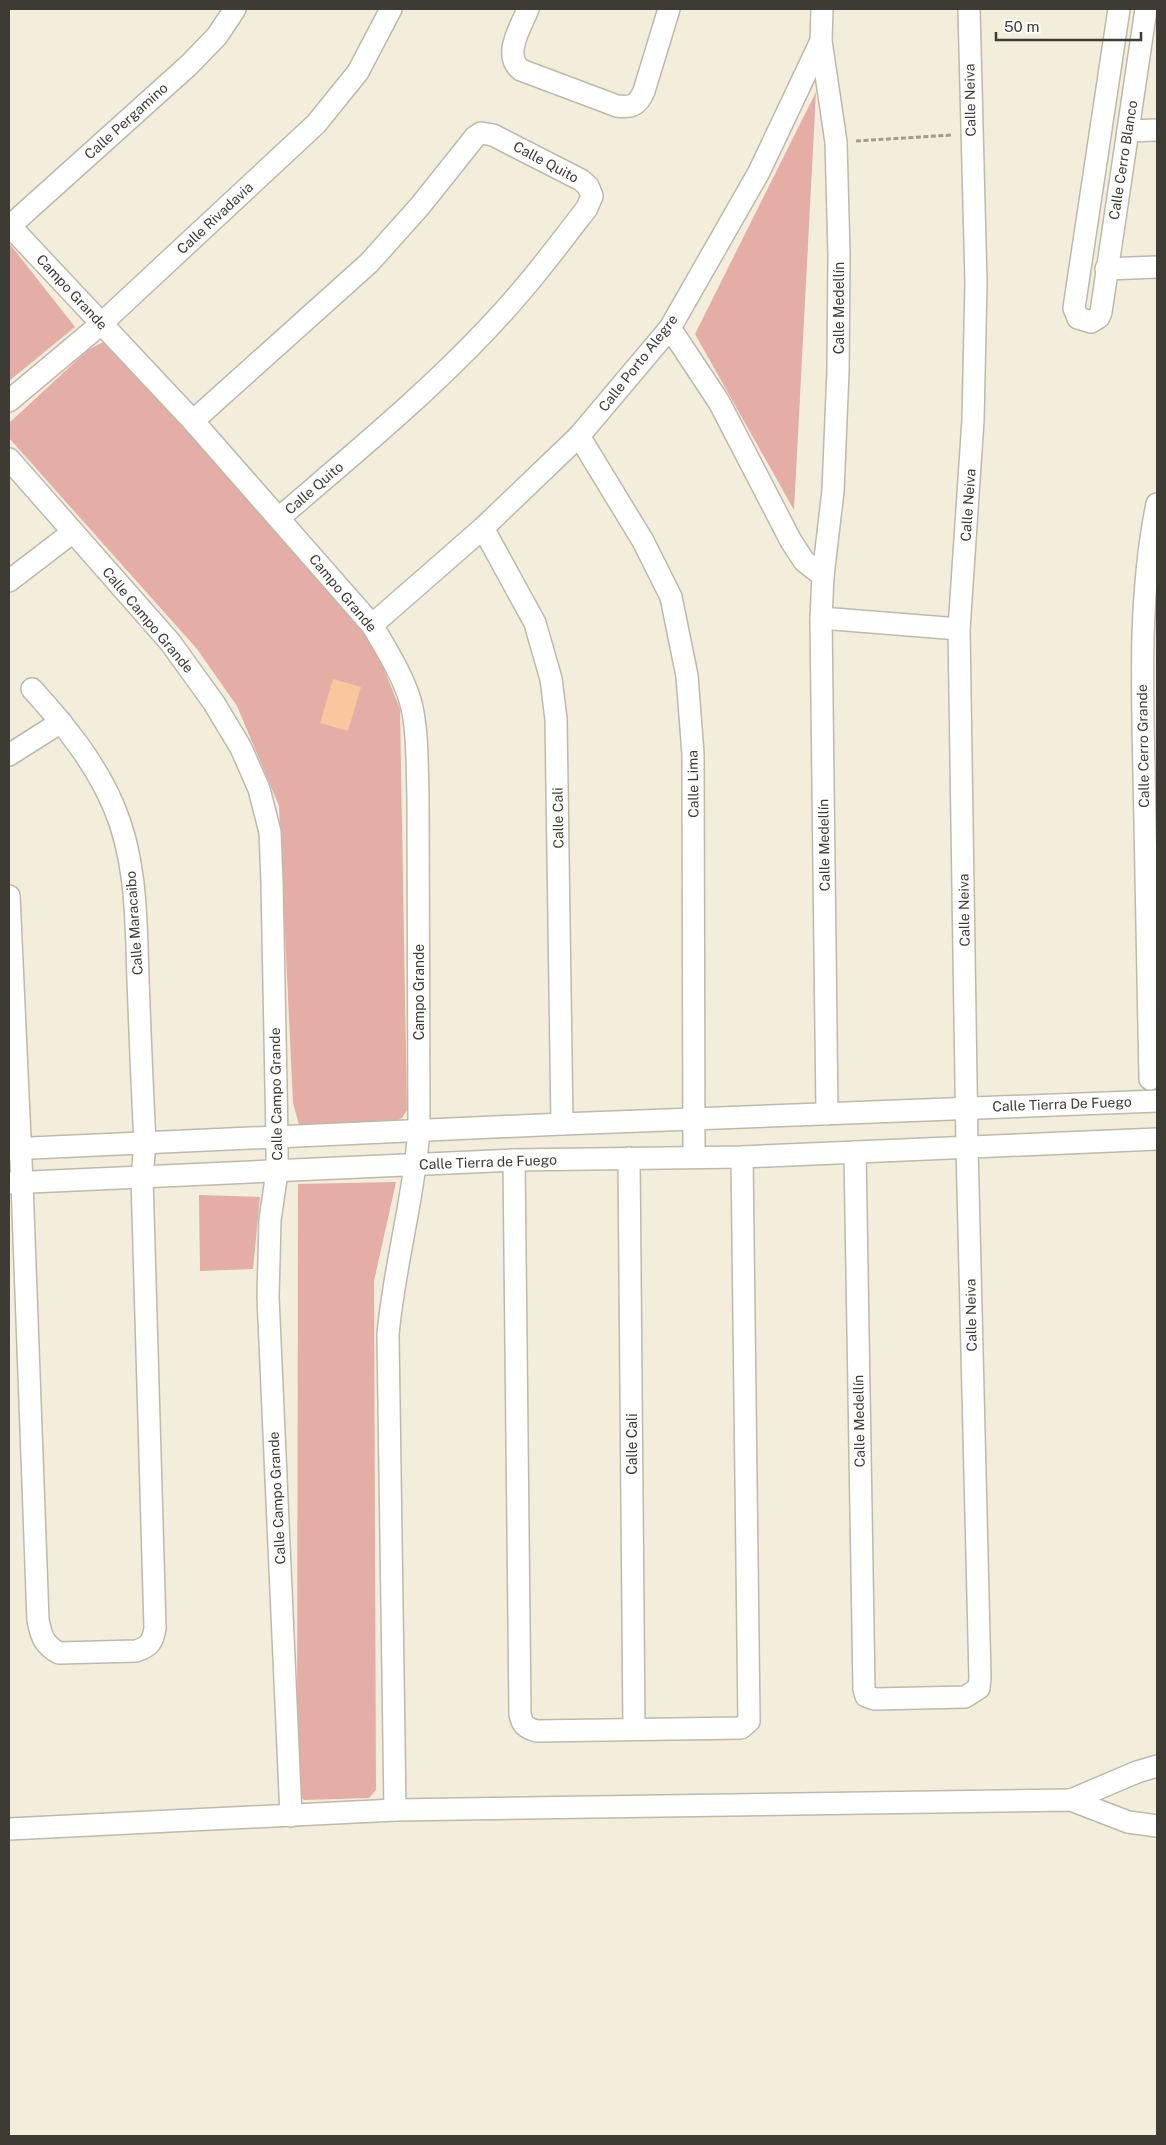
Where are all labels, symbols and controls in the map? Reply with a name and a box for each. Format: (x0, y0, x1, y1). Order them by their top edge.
scale bar (996, 10, 1141, 42)
text: 50 m (1004, 18, 1039, 35)
street label: Calle Neiva (961, 63, 979, 137)
street label: Calle Pergamino (81, 79, 171, 163)
street label: Calle Cerro Blanco (1106, 99, 1140, 221)
street label: Calle Quito (511, 138, 582, 186)
street label: Calle Rivadavia (174, 179, 256, 257)
street label: Campo Grande (33, 251, 111, 333)
street label: Calle Medellín (831, 262, 847, 354)
street label: Calle Porto Alegre (595, 311, 681, 415)
street label: Calle Quito (282, 458, 346, 518)
street label: Calle Neiva (957, 468, 979, 542)
street label: Campo Grande (306, 551, 380, 635)
street label: Calle Campo Grande (99, 564, 197, 676)
street label: Calle Cerro Grande (1134, 684, 1152, 808)
street label: Calle Lima (684, 750, 702, 818)
street label: Calle Cali (549, 787, 567, 849)
street label: Calle Medellín (815, 799, 833, 891)
street label: Calle Maracaibo (122, 870, 146, 976)
street label: Calle Neiva (955, 873, 973, 947)
street label: Campo Grande (411, 944, 427, 1040)
street label: Calle Campo Grande (267, 1027, 285, 1161)
street label: Calle Tierra De Fuego (992, 1094, 1132, 1114)
street label: Calle Tierra de Fuego (419, 1152, 557, 1172)
street label: Calle Neiva (962, 1278, 980, 1352)
street label: Calle Medellín (850, 1375, 868, 1467)
street label: Calle Cali (624, 1413, 640, 1475)
street label: Calle Campo Grande (266, 1431, 288, 1565)

